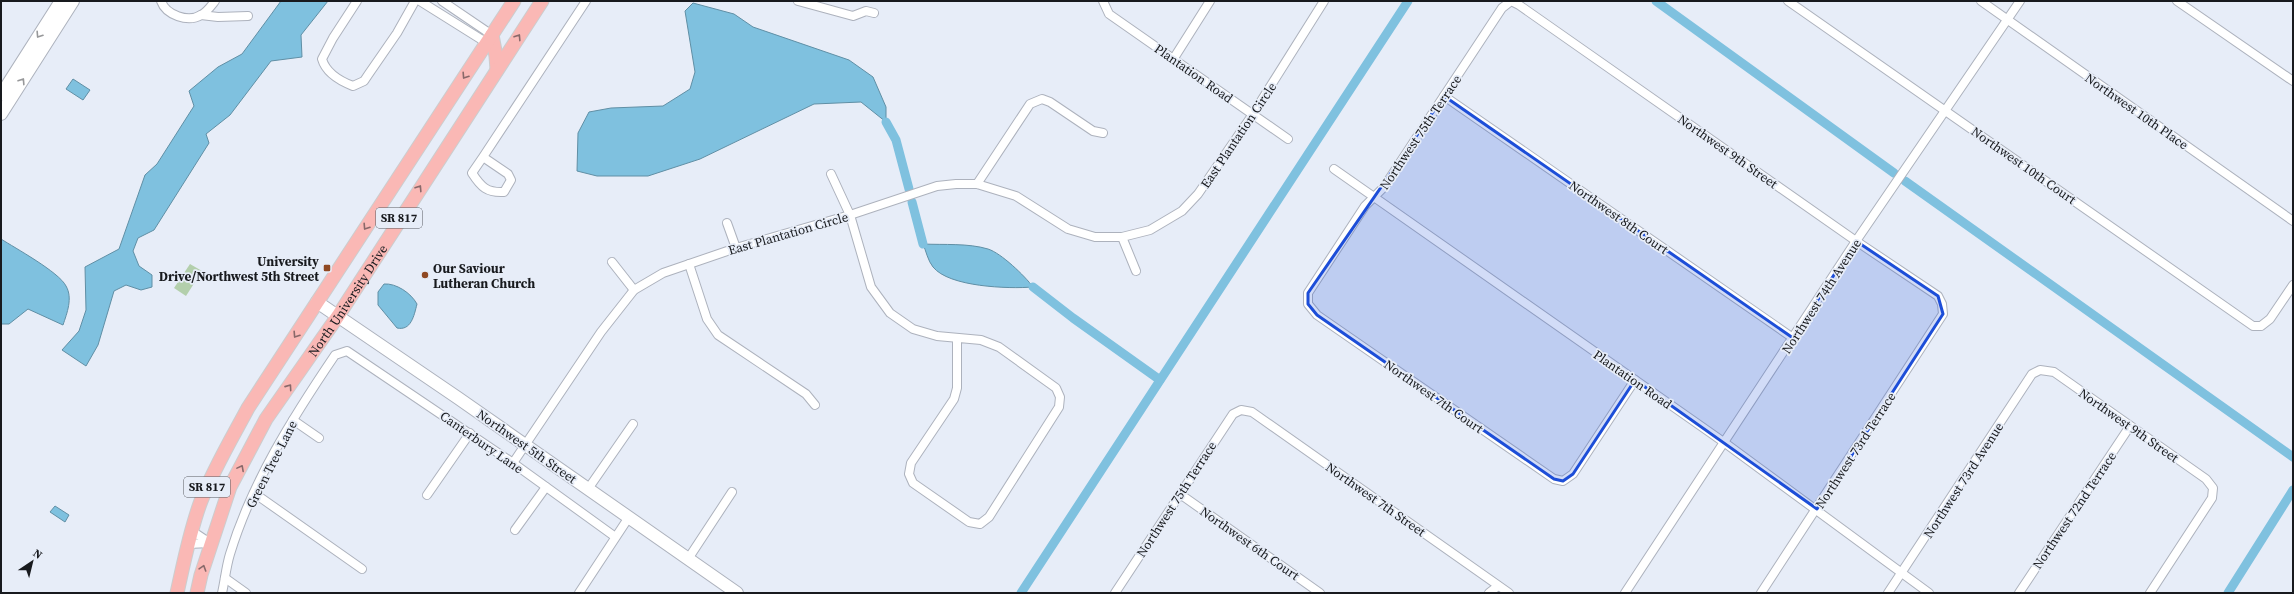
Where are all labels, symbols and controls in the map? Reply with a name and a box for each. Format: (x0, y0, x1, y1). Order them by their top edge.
one-way arrow (37, 31, 44, 38)
one-way arrow (513, 34, 521, 41)
street label: Plantation Road (1151, 40, 1237, 107)
street label: Northwest 10th Place (2082, 69, 2192, 154)
street label: Northwest 75th Terrace (1376, 71, 1465, 193)
one-way arrow (462, 72, 470, 79)
one-way arrow (17, 78, 25, 85)
street label: East Plantation Circle (1197, 79, 1280, 192)
street label: Northwest 9th Street (1674, 111, 1782, 193)
street label: Northwest 10th Court (1968, 123, 2080, 208)
street label: Northwest 8th Court (1566, 177, 1672, 258)
one-way arrow (414, 185, 422, 192)
road number: SR 817 (376, 208, 422, 228)
street label: East Plantation Circle (726, 208, 851, 259)
one-way arrow (363, 223, 370, 230)
street label: Northwest 74th Avenue (1778, 235, 1865, 357)
street label: North University Drive (304, 241, 391, 360)
place label: University Drive/Northwest 5th Street (159, 253, 319, 285)
place label: Our Saviour Lutheran Church (433, 260, 535, 292)
marker: University Drive/Northwest 5th Street (322, 263, 332, 273)
marker: Our Saviour Lutheran Church (420, 270, 430, 280)
one-way arrow (293, 331, 300, 338)
street label: Plantation Road (1590, 346, 1676, 413)
street label: Northwest 7th Court (1381, 356, 1487, 437)
one-way arrow (284, 384, 292, 391)
street label: Northwest 9th Street (2075, 385, 2183, 467)
street label: Northwest 73rd Terrace (1811, 388, 1900, 512)
street label: Northwest 5th Street (473, 406, 581, 488)
street label: Canterbury Lane (437, 407, 527, 478)
street label: Green Tree Lane (242, 417, 301, 511)
street label: Northwest 73rd Avenue (1920, 419, 2007, 541)
street label: Northwest 75th Terrace (1133, 438, 1220, 560)
street label: Northwest 72nd Terrace (2029, 448, 2120, 572)
street label: Northwest 7th Street (1322, 459, 1430, 541)
one-way arrow (236, 465, 243, 472)
road number: SR 817 (184, 477, 230, 497)
street label: Northwest 6th Court (1197, 503, 1303, 584)
north arrow (12, 542, 52, 582)
text: N (30, 546, 45, 563)
one-way arrow (198, 564, 207, 571)

